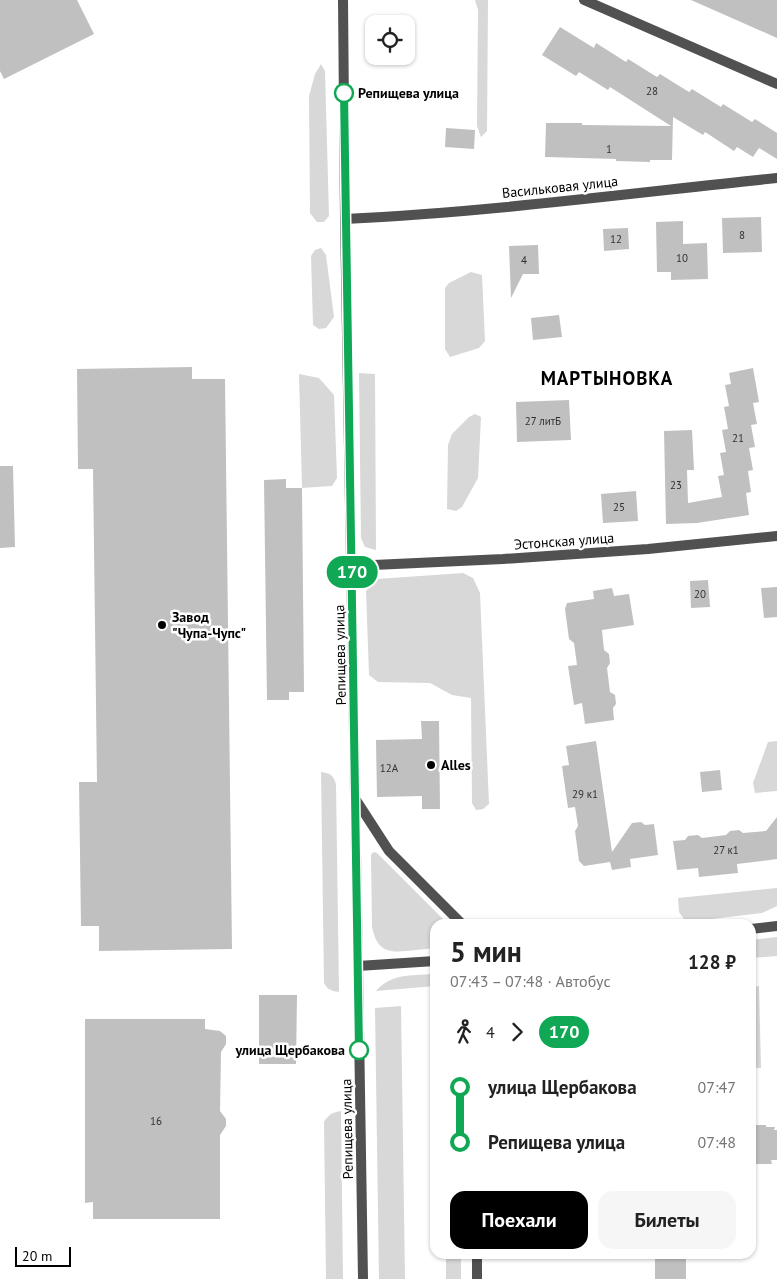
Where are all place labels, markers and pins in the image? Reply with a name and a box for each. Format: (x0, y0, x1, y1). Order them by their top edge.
marker: Репищева улица (334, 83, 354, 103)
place label: Репищева улица (358, 84, 459, 102)
place label: Завод "Чупа-Чупс" (172, 608, 246, 642)
marker: Завод "Чупа-Чупс" (156, 619, 168, 631)
place label: Alles (441, 756, 471, 774)
marker: Alles (425, 759, 437, 771)
marker: улица Щербакова (349, 1040, 369, 1060)
place label: улица Щербакова (235, 1041, 345, 1059)

